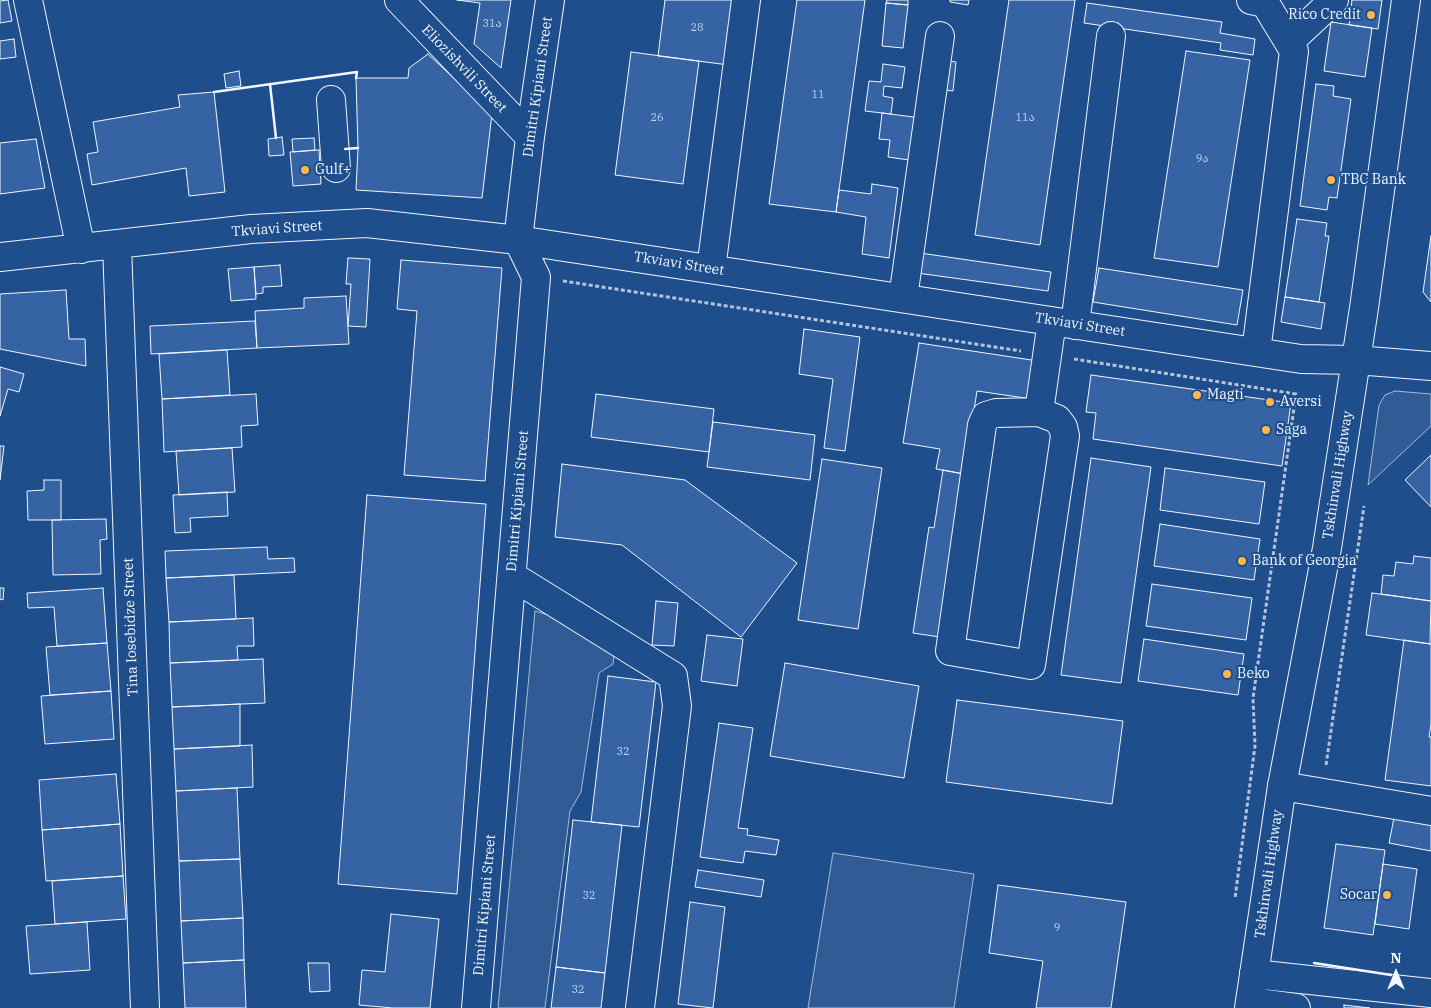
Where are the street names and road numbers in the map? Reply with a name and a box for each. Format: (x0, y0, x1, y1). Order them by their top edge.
street label: Dimitri Kipiani Street (520, 16, 556, 158)
street label: Eliozishvili Street (418, 22, 510, 116)
street label: Tkviavi Street (231, 217, 323, 241)
street label: Tkviavi Street (633, 249, 725, 279)
street label: Tkviavi Street (1034, 310, 1126, 340)
street label: Tskhinvali Highway (1320, 410, 1356, 540)
street label: Dimitri Kipiani Street (503, 430, 533, 572)
street label: Tina Iosebidze Street (120, 557, 142, 697)
street label: Tskhinvali Highway (1252, 809, 1286, 939)
street label: Dimitri Kipiani Street (470, 834, 500, 976)

